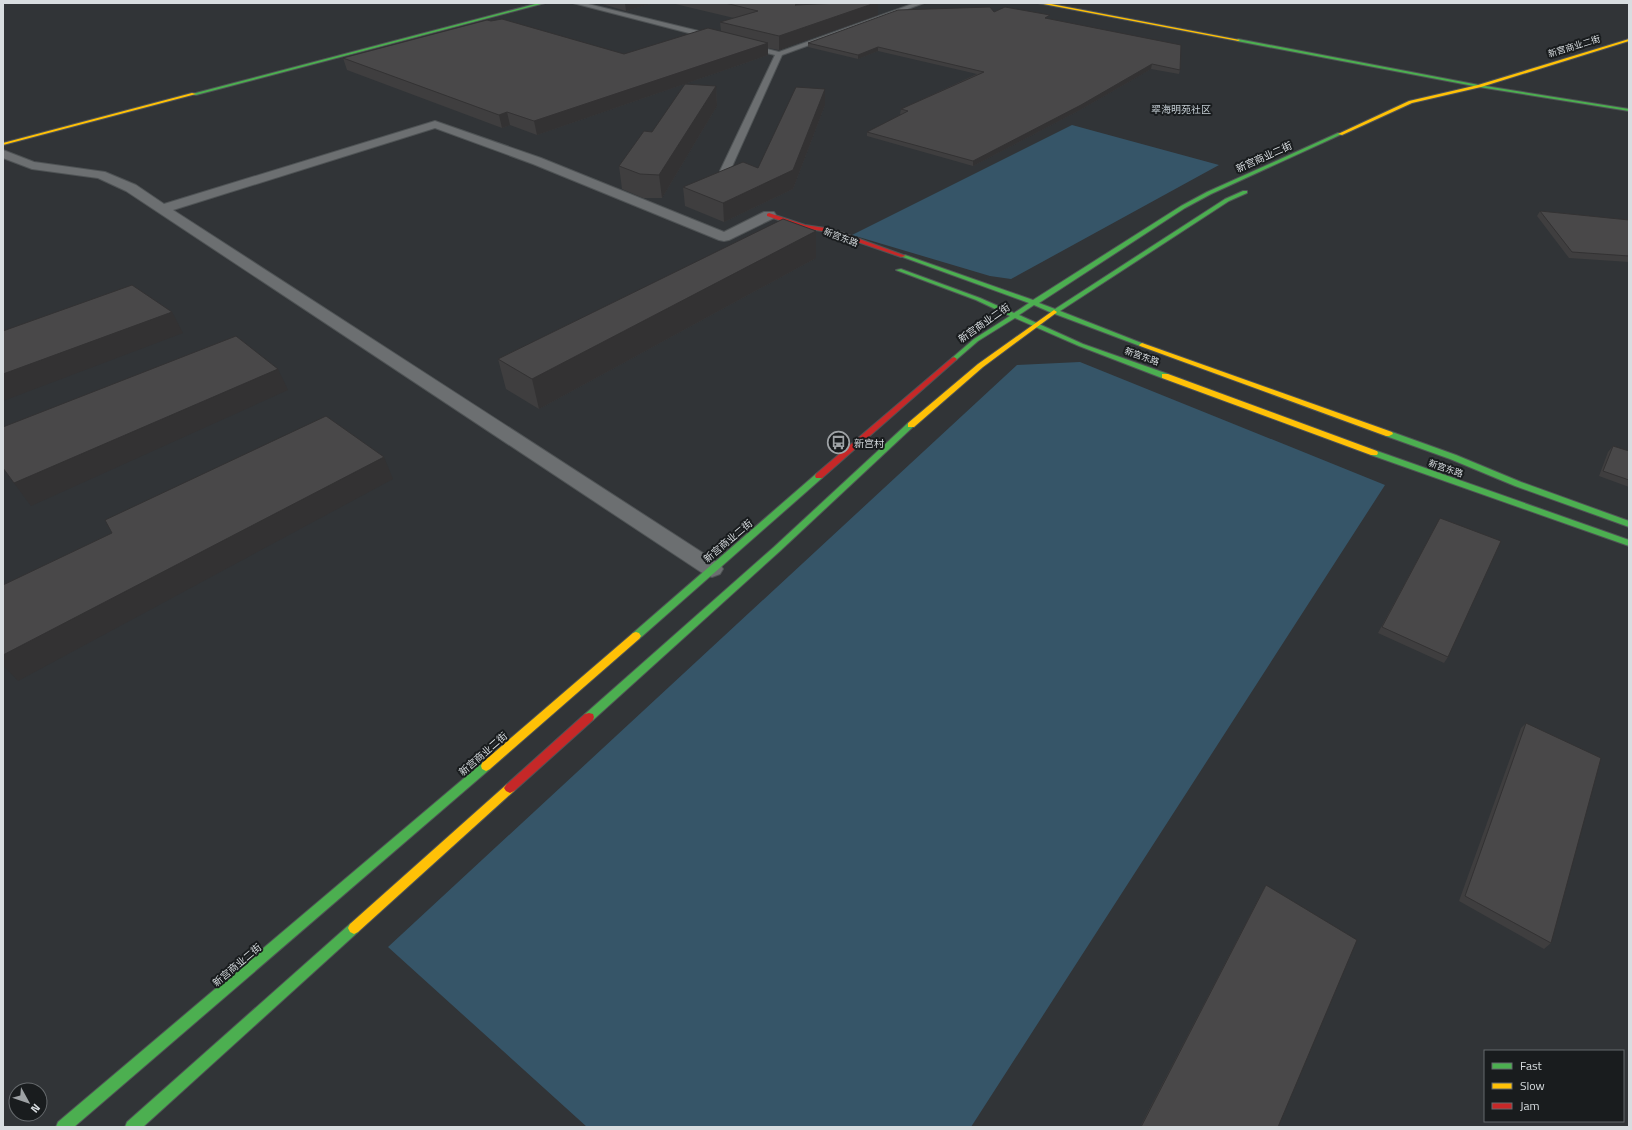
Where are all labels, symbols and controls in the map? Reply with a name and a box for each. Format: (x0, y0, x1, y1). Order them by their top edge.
street label: 新宫商业二街 (1546, 32, 1602, 60)
district label: 翠海明苑社区 (1151, 102, 1211, 117)
street label: 新宫商业二街 (1234, 138, 1294, 176)
street label: 新宫东路 (822, 224, 860, 250)
street label: 新宫商业二街 (955, 300, 1013, 346)
street label: 新宫东路 (1123, 344, 1161, 368)
bus stop icon: 新宫村 (825, 430, 851, 456)
place label: 新宫村 (854, 436, 884, 451)
street label: 新宫东路 (1427, 456, 1465, 480)
street label: 新宫商业二街 (700, 516, 756, 566)
street label: 新宫商业二街 (455, 729, 511, 779)
street label: 新宫商业二街 (209, 940, 265, 990)
legend (1484, 1050, 1624, 1122)
text: Fast (1520, 1056, 1543, 1075)
text: Slow (1520, 1076, 1545, 1095)
north arrow (8, 1082, 48, 1122)
text: Jam (1520, 1096, 1540, 1115)
text: N (27, 1100, 44, 1116)

